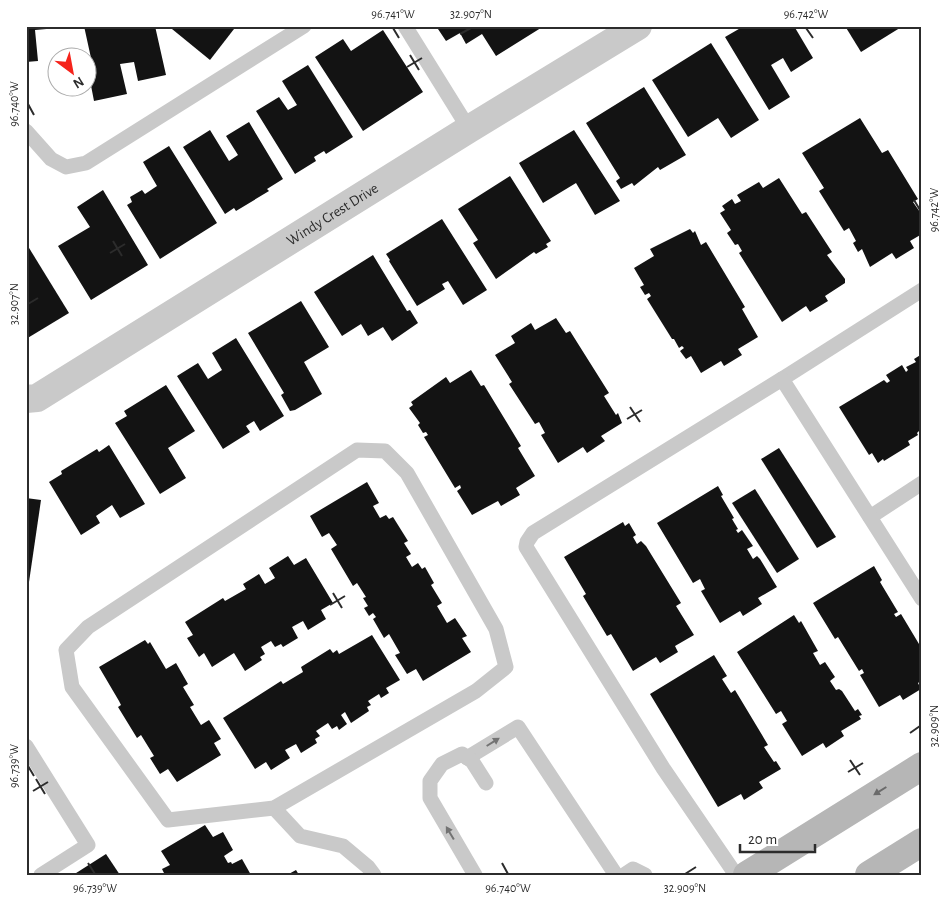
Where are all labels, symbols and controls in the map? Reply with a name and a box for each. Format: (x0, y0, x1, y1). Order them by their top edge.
text: 96.741°W (371, 8, 415, 20)
text: 32.907°N (450, 8, 492, 20)
text: 96.742°W (784, 8, 829, 20)
north arrow (48, 48, 98, 98)
text: N (71, 74, 86, 91)
text: 96.740°W (8, 81, 20, 127)
street label: Windy Crest Drive (284, 180, 381, 249)
text: 96.742°W (928, 187, 940, 232)
text: 32.907°N (8, 283, 20, 325)
text: 32.909°N (928, 705, 940, 747)
one-way arrow (486, 738, 499, 747)
text: 96.739°W (8, 744, 20, 788)
one-way arrow (874, 787, 887, 796)
scale bar (740, 821, 816, 853)
one-way arrow (445, 826, 454, 839)
text: 20 m (748, 832, 777, 847)
text: 96.739°W (73, 882, 117, 894)
text: 96.740°W (485, 882, 531, 894)
text: 32.909°N (664, 882, 706, 894)

